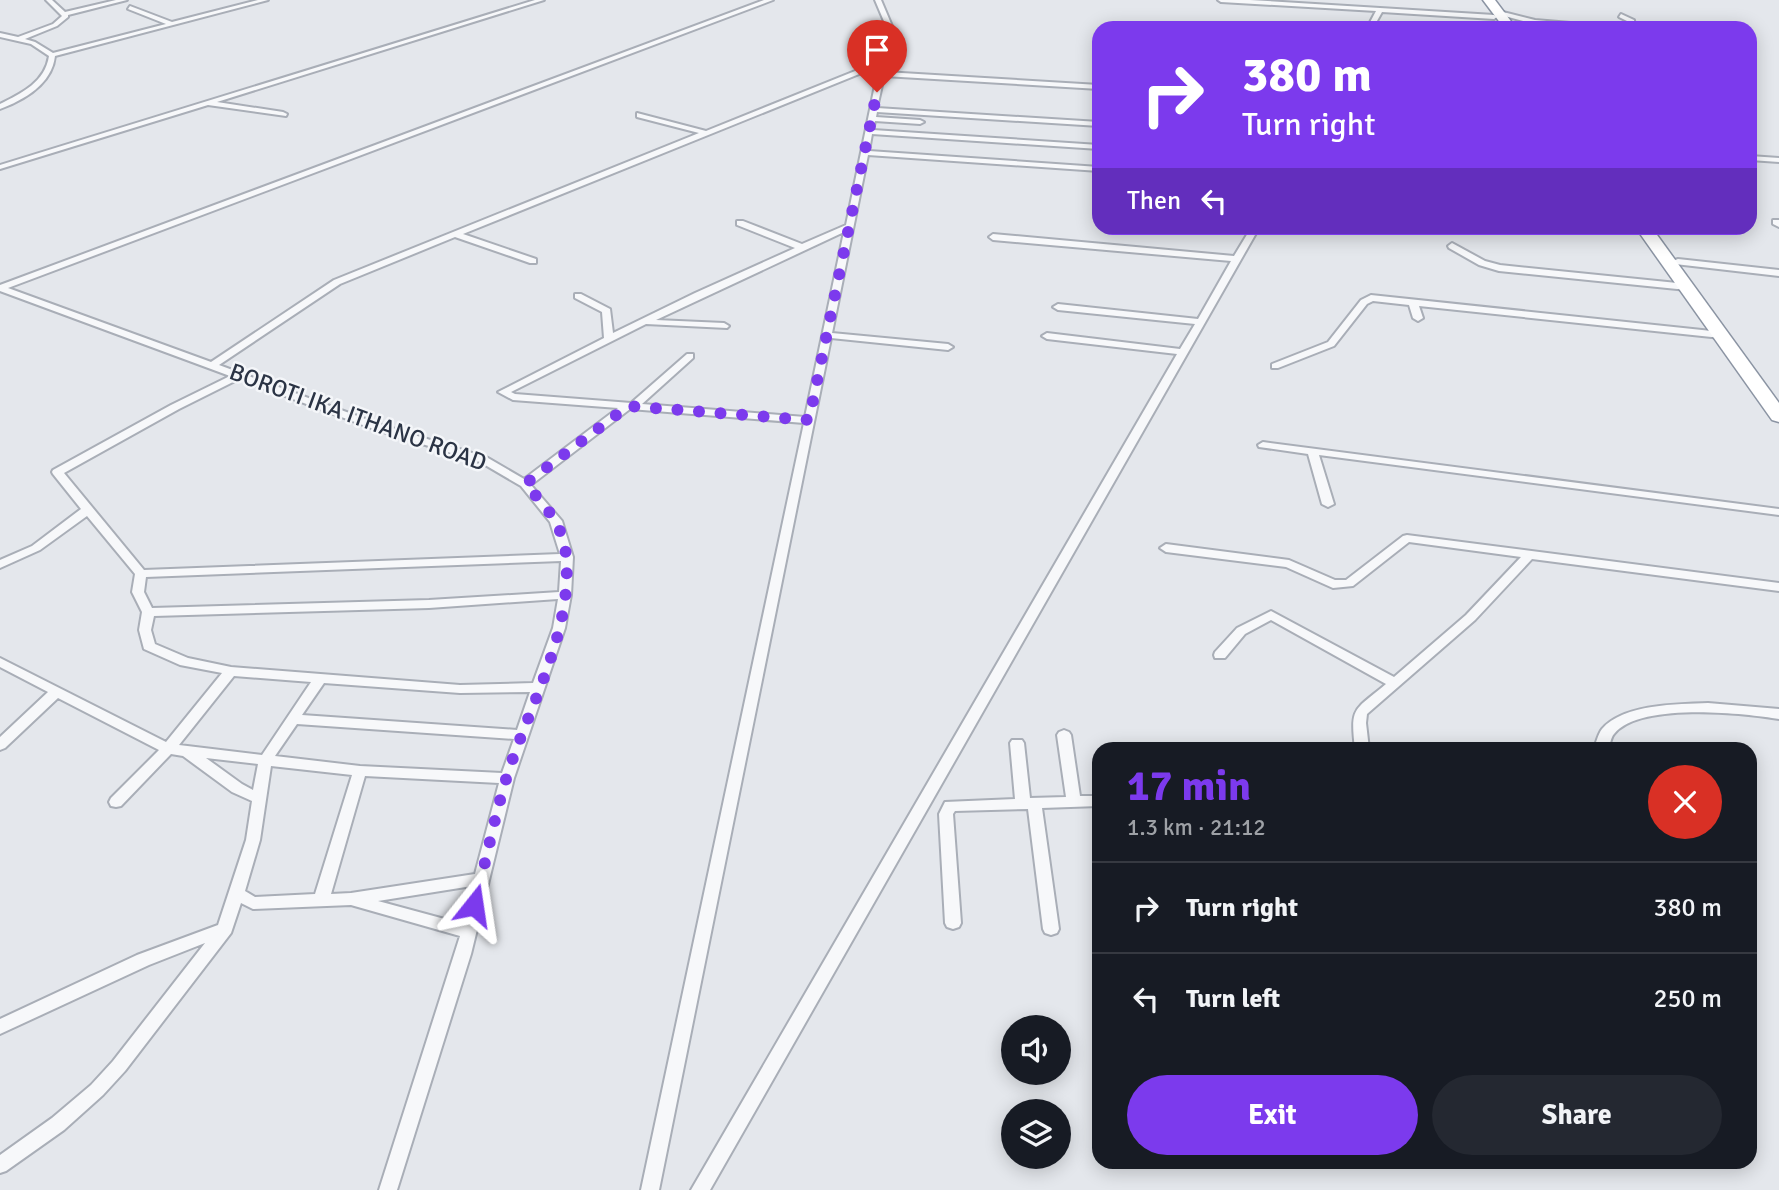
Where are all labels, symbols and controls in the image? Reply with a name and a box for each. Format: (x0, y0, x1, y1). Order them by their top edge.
pin (847, 20, 907, 92)
icon: arrive (858, 31, 896, 69)
text: 380 m (1242, 45, 1372, 105)
icon: right (1127, 49, 1218, 140)
text: Turn right (1242, 105, 1375, 144)
icon: left (1195, 182, 1233, 220)
text: Then (1127, 185, 1181, 217)
street label: BOROTI IKA ITHANO ROAD (225, 356, 491, 478)
text: 17 min (1127, 761, 1251, 812)
button: close (1648, 765, 1722, 839)
text: 1.3 km · 21:12 (1127, 813, 1266, 842)
position arrow (437, 868, 511, 942)
icon: right (1127, 889, 1165, 927)
text: Turn right (1186, 892, 1298, 924)
text: 380 m (1653, 892, 1722, 924)
icon: left (1127, 980, 1165, 1018)
text: Turn left (1186, 983, 1280, 1015)
text: 250 m (1653, 983, 1722, 1015)
map controls (1001, 1015, 1071, 1169)
button: sound (1001, 1015, 1071, 1085)
button: Exit (1127, 1075, 1418, 1155)
button: Share (1432, 1075, 1722, 1155)
button: layers (1001, 1099, 1071, 1169)

